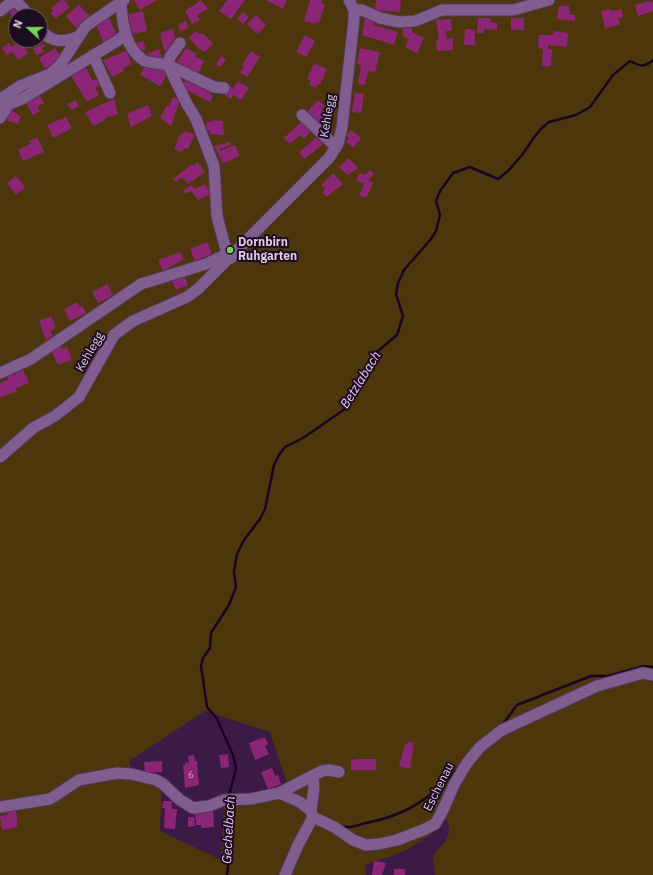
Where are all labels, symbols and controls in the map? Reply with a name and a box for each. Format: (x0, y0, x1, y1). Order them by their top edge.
north arrow (8, 8, 48, 48)
text: N (10, 18, 26, 30)
street label: Kehlegg (317, 93, 339, 139)
place label: Dornbirn Ruhgarten (238, 236, 297, 264)
marker: Dornbirn Ruhgarten (225, 245, 235, 255)
street label: Kehlegg (73, 330, 107, 374)
water label: Betzlabach (337, 349, 385, 411)
street label: Eschenau (421, 760, 457, 814)
house number: 6 (188, 769, 194, 781)
water label: Gechelbach (219, 796, 239, 864)

